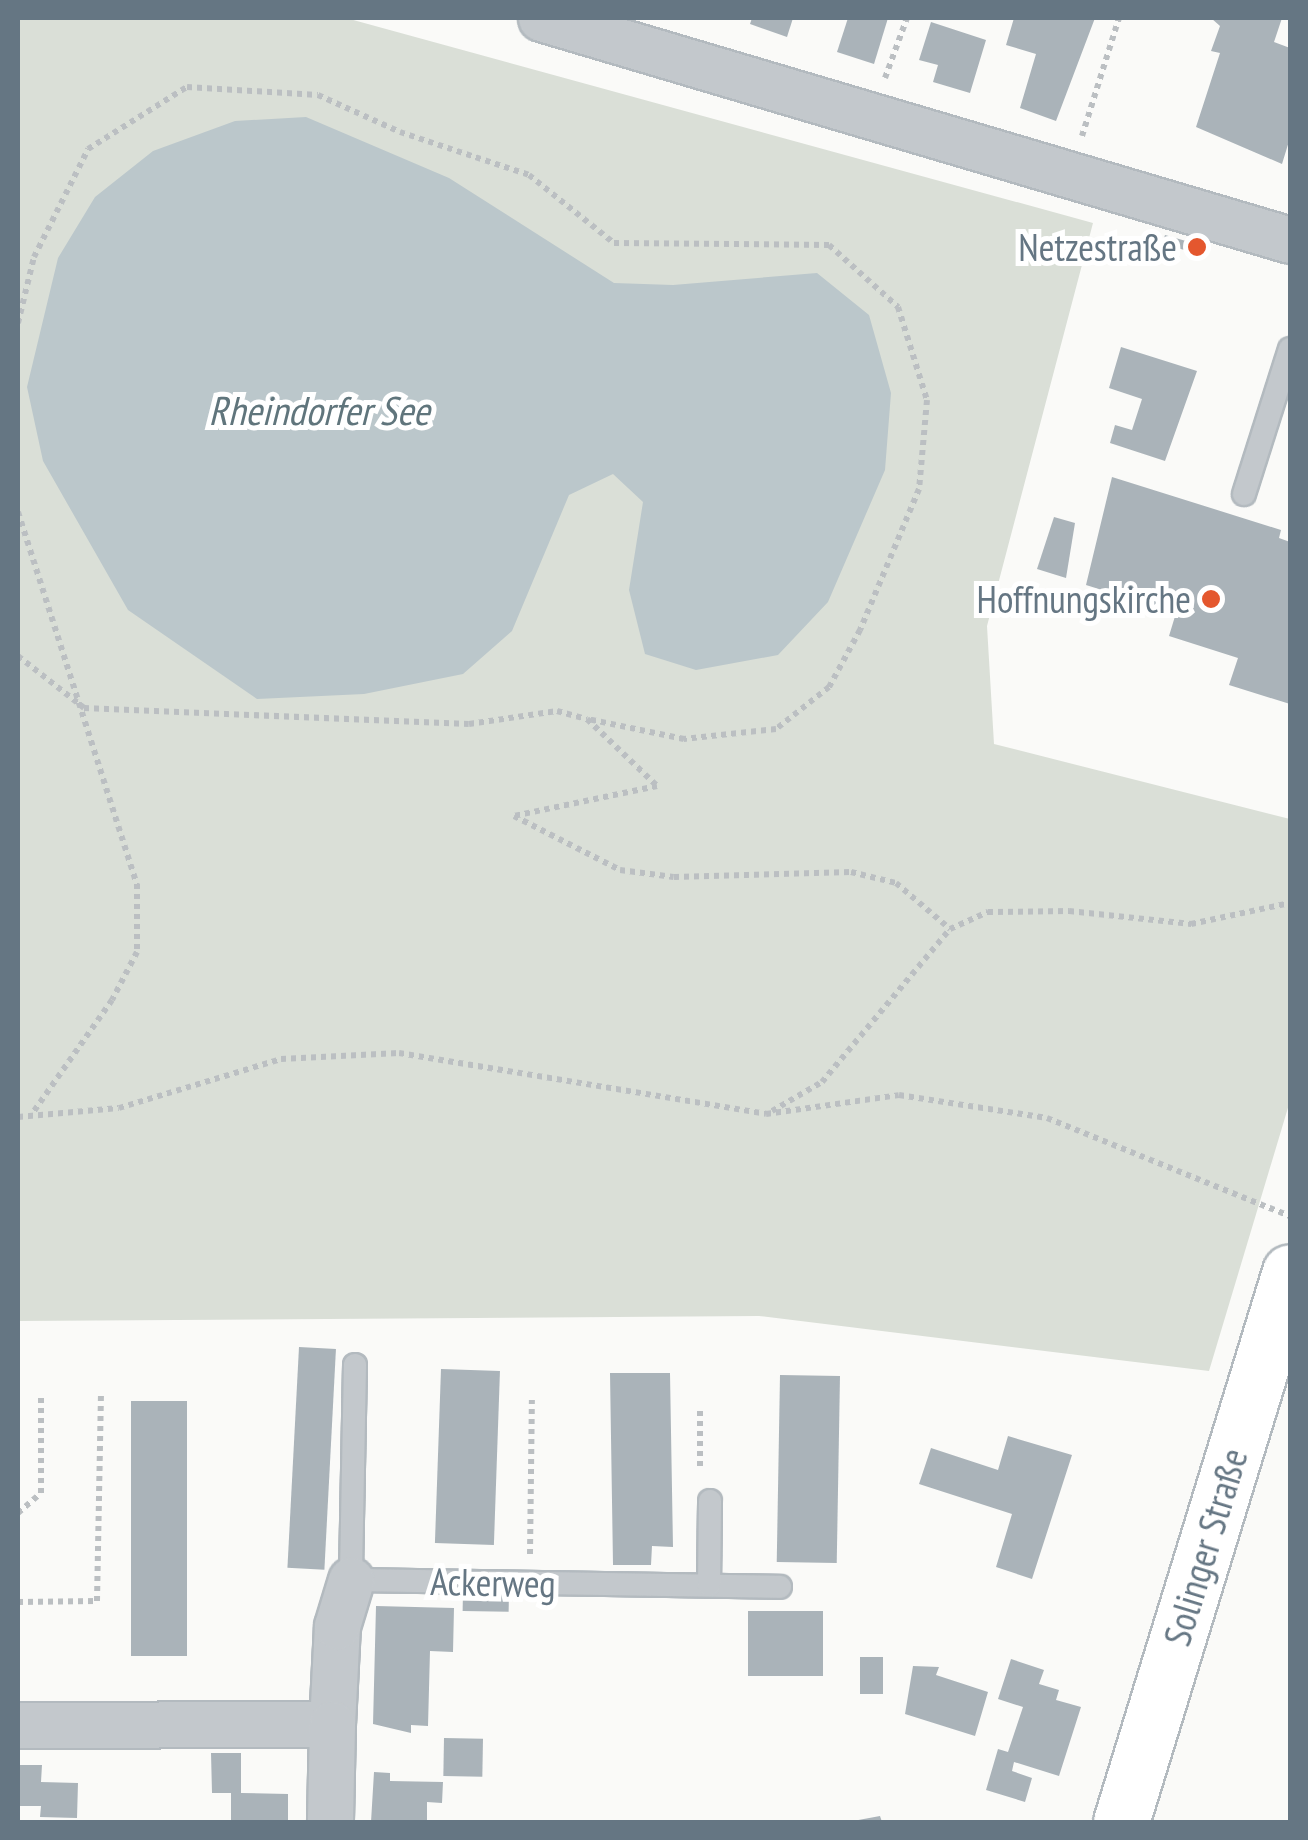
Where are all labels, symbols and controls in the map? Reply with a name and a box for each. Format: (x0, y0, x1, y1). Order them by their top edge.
place label: Netzestraße (1018, 224, 1177, 270)
marker: Netzestraße (1186, 236, 1208, 258)
water label: Rheindorfer See (209, 386, 429, 434)
place label: Hoffnungskirche (977, 576, 1191, 622)
marker: Hoffnungskirche (1200, 588, 1222, 610)
street label: Solinger Straße (1153, 1443, 1257, 1651)
street label: Ackerweg (430, 1558, 556, 1606)

